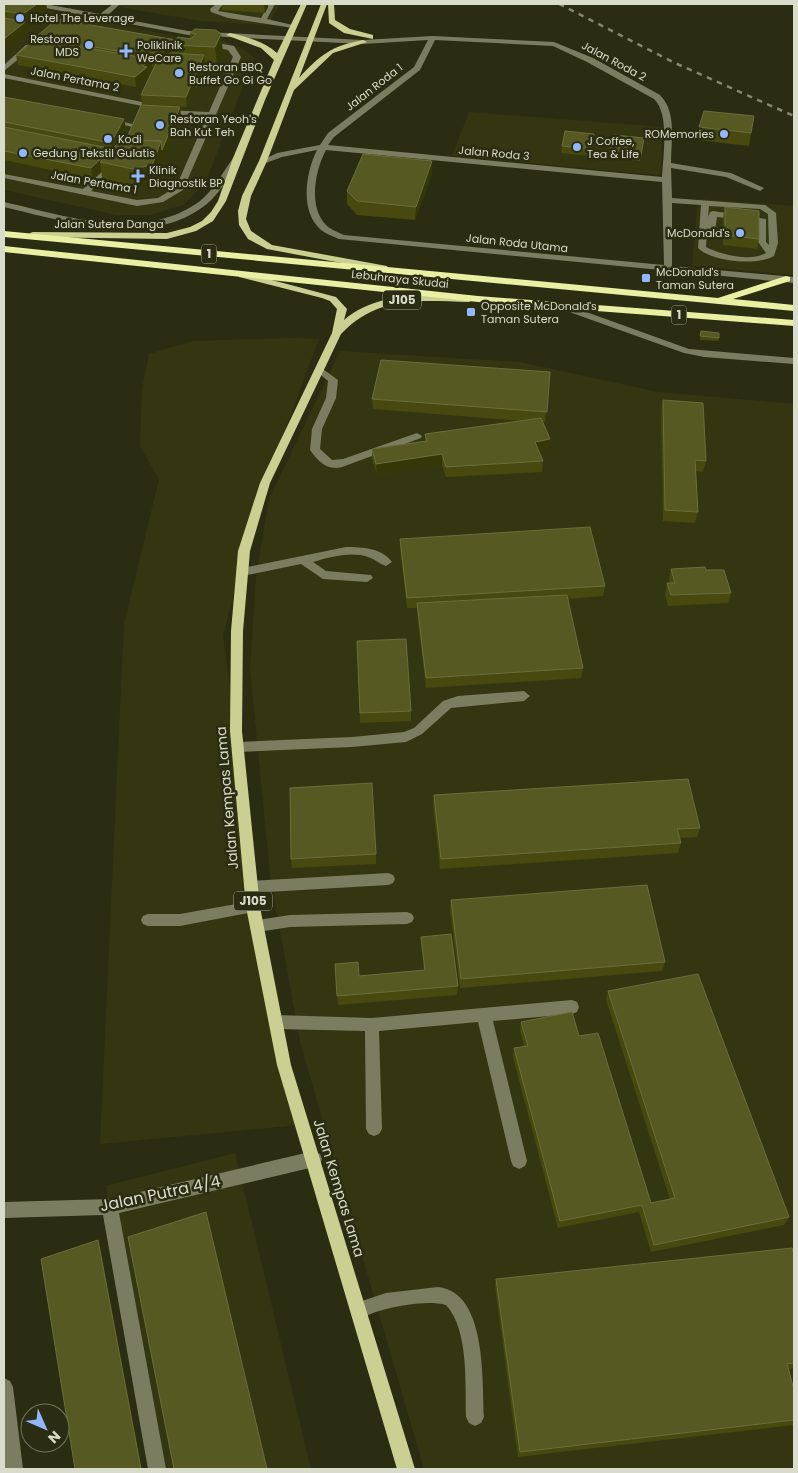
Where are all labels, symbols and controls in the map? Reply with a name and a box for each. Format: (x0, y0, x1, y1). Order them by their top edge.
place label: Hotel The Leverage (30, 10, 134, 26)
marker: Hotel The Leverage (14, 12, 26, 24)
place label: Restoran MDS (30, 31, 79, 60)
place label: Poliklinik WeCare (137, 37, 183, 66)
street label: Jalan Roda 2 (579, 37, 649, 85)
marker: Restoran MDS (83, 39, 95, 51)
marker: Poliklinik WeCare (119, 44, 133, 58)
place label: Restoran BBQ Buffet Go Gi Go (189, 59, 272, 88)
street label: Jalan Roda 1 (342, 60, 406, 114)
street label: Jalan Pertama 2 (29, 63, 121, 95)
marker: Restoran BBQ Buffet Go Gi Go (173, 67, 185, 79)
place label: Restoran Yeoh's Bah Kut Teh (170, 111, 257, 140)
marker: Restoran Yeoh's Bah Kut Teh (154, 119, 166, 131)
place label: ROMemories (645, 126, 714, 142)
marker: ROMemories (718, 128, 730, 140)
place label: Kodi (118, 131, 142, 147)
marker: Kodi (102, 133, 114, 145)
place label: J Coffee, Tea & Life (587, 133, 639, 162)
marker: J Coffee, Tea & Life (571, 141, 583, 153)
street label: Jalan Roda 3 (458, 142, 530, 164)
place label: Gedung Tekstil Gulatis (33, 145, 155, 161)
marker: Gedung Tekstil Gulatis (17, 147, 29, 159)
place label: Klinik Diagnostik BP (149, 162, 223, 191)
street label: Jalan Pertama 1 (50, 167, 138, 197)
marker: Klinik Diagnostik BP (131, 169, 145, 183)
street label: Jalan Sutera Danga (54, 216, 164, 232)
place label: McDonald's (667, 225, 730, 241)
marker: McDonald's (734, 227, 746, 239)
street label: Jalan Roda Utama (465, 230, 569, 256)
road number: 1 (202, 244, 216, 264)
place label: McDonald's Taman Sutera (656, 264, 734, 293)
street label: Lebuhraya Skudai (350, 266, 450, 292)
marker: McDonald's Taman Sutera (640, 272, 652, 284)
road number: J105 (383, 290, 421, 310)
place label: Opposite McDonald's Taman Sutera (481, 298, 597, 327)
marker: Opposite McDonald's Taman Sutera (465, 306, 477, 318)
road number: 1 (672, 306, 686, 324)
street label: Jalan Kempas Lama (211, 726, 243, 870)
road number: J105 (234, 891, 272, 910)
street label: Jalan Kempas Lama (308, 1117, 370, 1259)
street label: Jalan Putra 4/4 (98, 1169, 223, 1217)
north arrow (20, 1403, 70, 1453)
text: N (43, 1426, 65, 1448)

